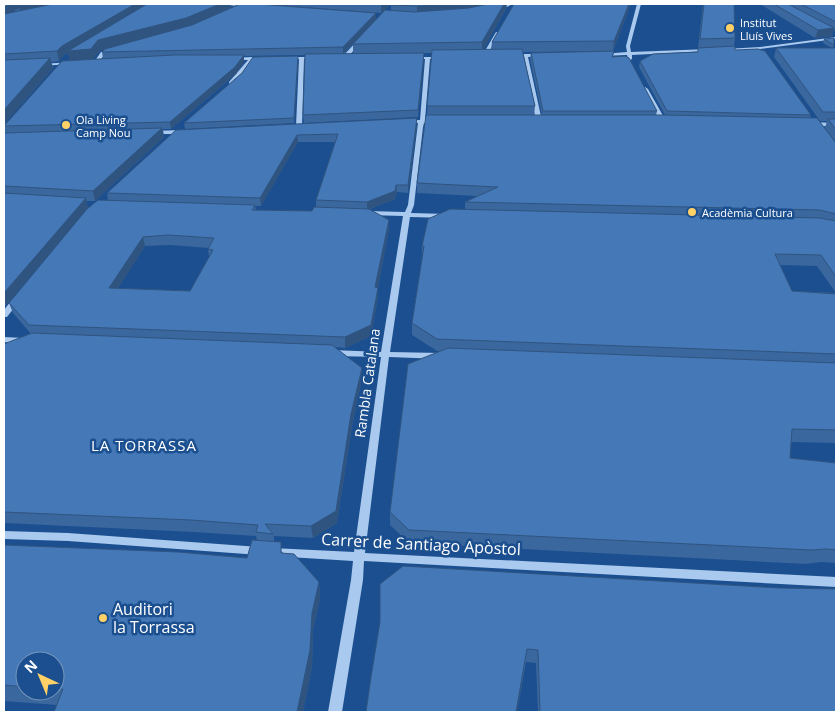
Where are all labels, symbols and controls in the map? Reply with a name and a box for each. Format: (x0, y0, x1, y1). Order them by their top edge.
place label: Institut Lluís Vives (740, 15, 792, 43)
marker: Institut Lluís Vives (724, 22, 736, 34)
place label: Ola Living Camp Nou (76, 112, 130, 140)
marker: Ola Living Camp Nou (60, 119, 72, 131)
place label: Acadèmia Cultura (702, 205, 793, 220)
marker: Acadèmia Cultura (686, 206, 698, 218)
street label: Rambla Catalana (350, 327, 384, 439)
district label: LA TORRASSA (91, 435, 197, 455)
street label: Carrer de Santiago Apòstol (321, 528, 521, 560)
place label: Auditori la Torrassa (113, 598, 195, 638)
marker: Auditori la Torrassa (97, 612, 109, 624)
north arrow (15, 651, 65, 701)
text: N (20, 655, 41, 677)

